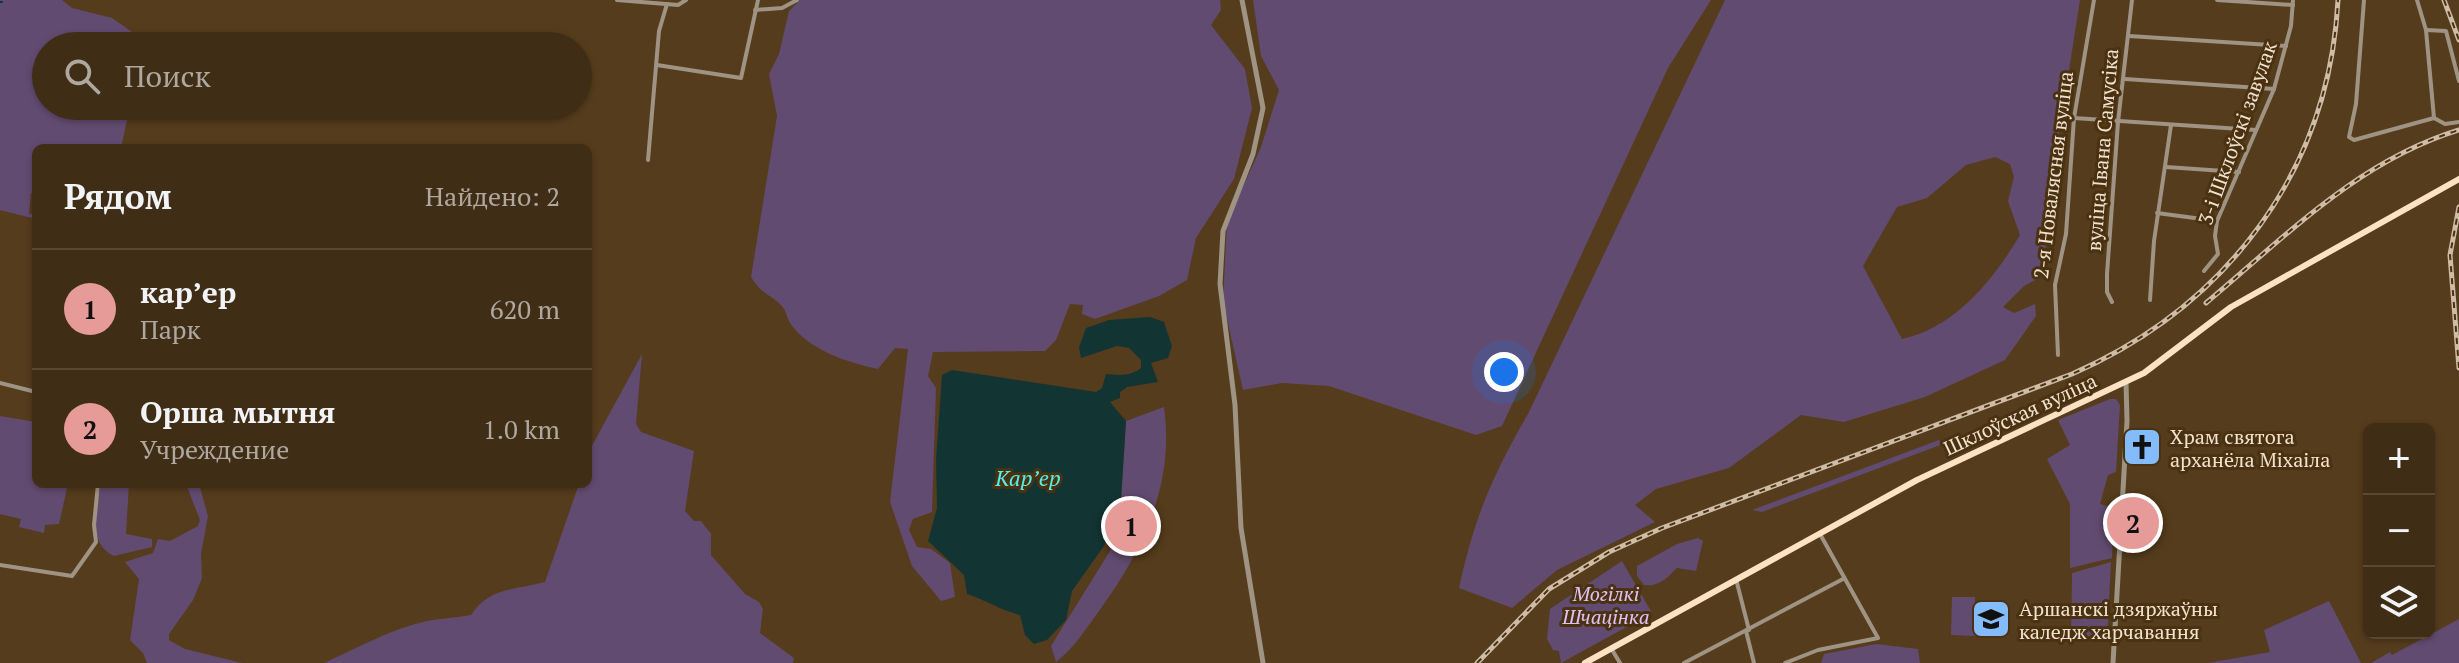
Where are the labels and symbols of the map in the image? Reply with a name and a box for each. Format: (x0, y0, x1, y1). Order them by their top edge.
street label: 3-і Шклоўскі завулак (2191, 37, 2283, 229)
street label: вуліца Івана Самусіка (2080, 48, 2124, 252)
street label: 2-я Новалясная вуліца (2027, 70, 2079, 280)
your location (1484, 352, 1524, 392)
street label: Шклоўская вуліца (1939, 367, 2101, 461)
place label: Храм святога арханёла Міхаіла (2170, 423, 2330, 473)
church icon: Храм святога арханёла Міхаіла (2121, 426, 2163, 468)
water label: Карʼер (994, 463, 1061, 492)
pin: 2 (2107, 493, 2159, 553)
pin: 1 (1105, 496, 1157, 556)
park label: Могілкі Шчацінка (1561, 580, 1650, 630)
place label: Аршанскі дзяржаўны каледж харчавання (2019, 595, 2218, 645)
school or university icon: Аршанскі дзяржаўны каледж харчавання (1970, 598, 2012, 640)

